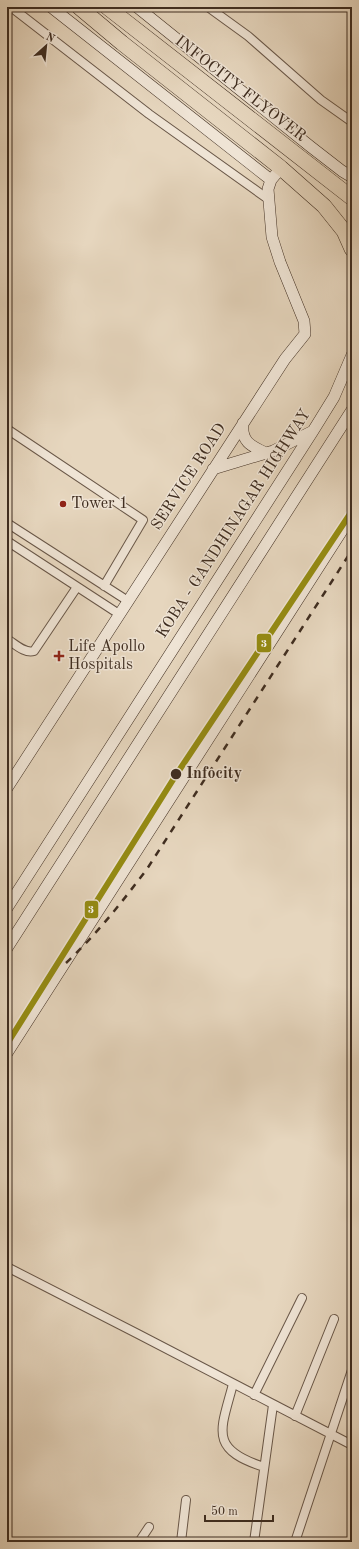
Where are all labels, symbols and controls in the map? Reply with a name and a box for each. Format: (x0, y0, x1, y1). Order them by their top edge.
north arrow (26, 26, 66, 66)
text: N (44, 32, 57, 46)
street label: INFOCITY FLYOVER (171, 33, 309, 145)
street label: KOBA - GANDHINAGAR HIGHWAY (154, 406, 314, 641)
street label: SERVICE ROAD (149, 421, 229, 533)
place label: Tower 1 (71, 496, 128, 512)
marker: Tower 1 (58, 499, 68, 509)
line badge: 3 (256, 633, 272, 653)
place label: Life Apollo Hospitals (68, 639, 145, 673)
text: 3 (261, 639, 267, 650)
marker: Life Apollo Hospitals (53, 650, 65, 662)
place label: Infocity (186, 766, 242, 782)
marker: Infocity (169, 767, 183, 781)
line badge: 3 (84, 900, 99, 919)
text: 3 (88, 905, 94, 916)
scale bar (205, 1497, 273, 1523)
text: 50 m (211, 1505, 238, 1518)

